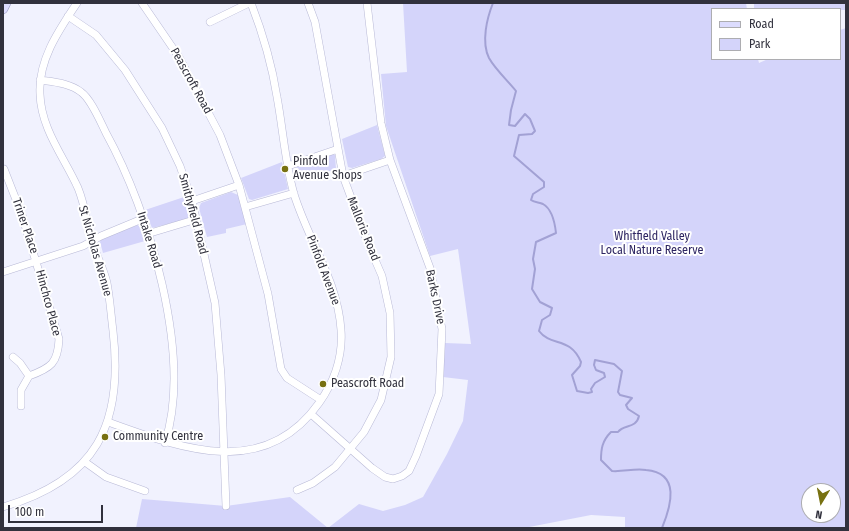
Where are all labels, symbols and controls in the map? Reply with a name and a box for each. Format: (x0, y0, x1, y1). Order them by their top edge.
legend (711, 8, 841, 60)
text: Road (749, 17, 774, 31)
text: Park (749, 37, 770, 51)
street label: Peascroft Road (167, 45, 215, 117)
place label: Pinfold Avenue Shops (293, 155, 362, 183)
marker: Pinfold Avenue Shops (280, 164, 290, 174)
street label: Smithyfield Road (175, 172, 211, 256)
street label: Mallorie Road (344, 195, 382, 263)
street label: Triner Place (9, 196, 41, 256)
street label: St Nicholas Avenue (75, 204, 115, 298)
street label: Intake Road (134, 210, 164, 270)
park label: Whitfield Valley Local Nature Reserve (601, 230, 703, 258)
street label: Pinfold Avenue (303, 233, 343, 307)
street label: Hinchco Place (32, 268, 64, 338)
street label: Barks Drive (422, 268, 448, 326)
place label: Peascroft Road (331, 377, 404, 391)
marker: Peascroft Road (318, 379, 328, 389)
place label: Community Centre (113, 430, 203, 444)
marker: Community Centre (100, 432, 110, 442)
north arrow (801, 483, 841, 523)
scale bar (10, 497, 105, 523)
text: 100 m (15, 505, 44, 519)
text: N (815, 507, 823, 521)

